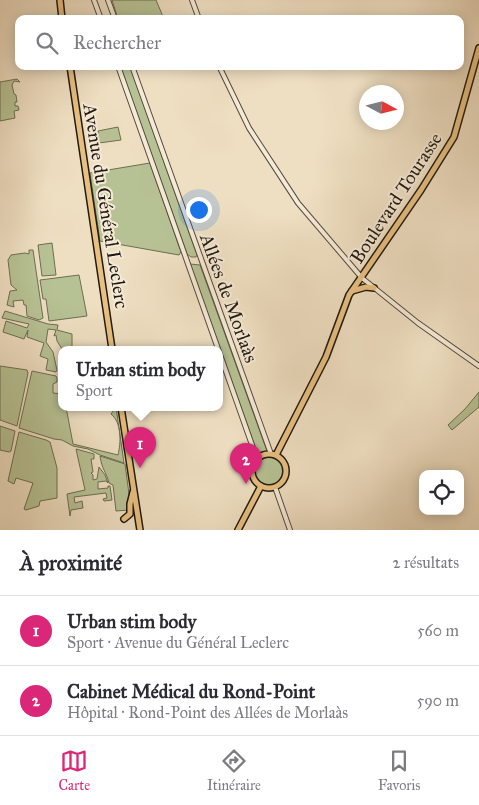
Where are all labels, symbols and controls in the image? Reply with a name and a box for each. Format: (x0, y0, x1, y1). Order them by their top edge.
search box (15, 15, 464, 70)
icon: search (33, 29, 61, 57)
text: Rechercher (73, 31, 161, 54)
north arrow (359, 85, 404, 130)
street label: Avenue du Général Leclerc (78, 101, 134, 310)
street label: Boulevard Tourasse (345, 128, 447, 268)
your location (186, 197, 212, 223)
street label: Allées de Morlaàs (195, 229, 263, 366)
popup (58, 346, 223, 411)
text: Urban stim body (76, 358, 205, 381)
text: Sport (76, 381, 113, 400)
pin: 1 (124, 427, 156, 468)
pin: 2 (230, 443, 262, 484)
map controls (419, 470, 464, 515)
button: locate (419, 470, 464, 515)
text: À proximité (20, 550, 122, 576)
text: 2 résultats (393, 553, 459, 572)
text: Urban stim body (67, 610, 196, 633)
text: 1 (33, 621, 39, 640)
text: 560 m (417, 621, 459, 640)
text: Sport · Avenue du Général Leclerc (67, 633, 289, 652)
text: Cabinet Médical du Rond-Point (67, 680, 315, 703)
text: 2 (32, 691, 40, 710)
text: 590 m (417, 691, 459, 710)
text: Hôpital · Rond-Point des Allées de Morlaàs (67, 703, 348, 722)
tab: Carte (59, 747, 90, 794)
tab: Itinéraire (207, 747, 261, 794)
tab: Favoris (378, 747, 420, 794)

